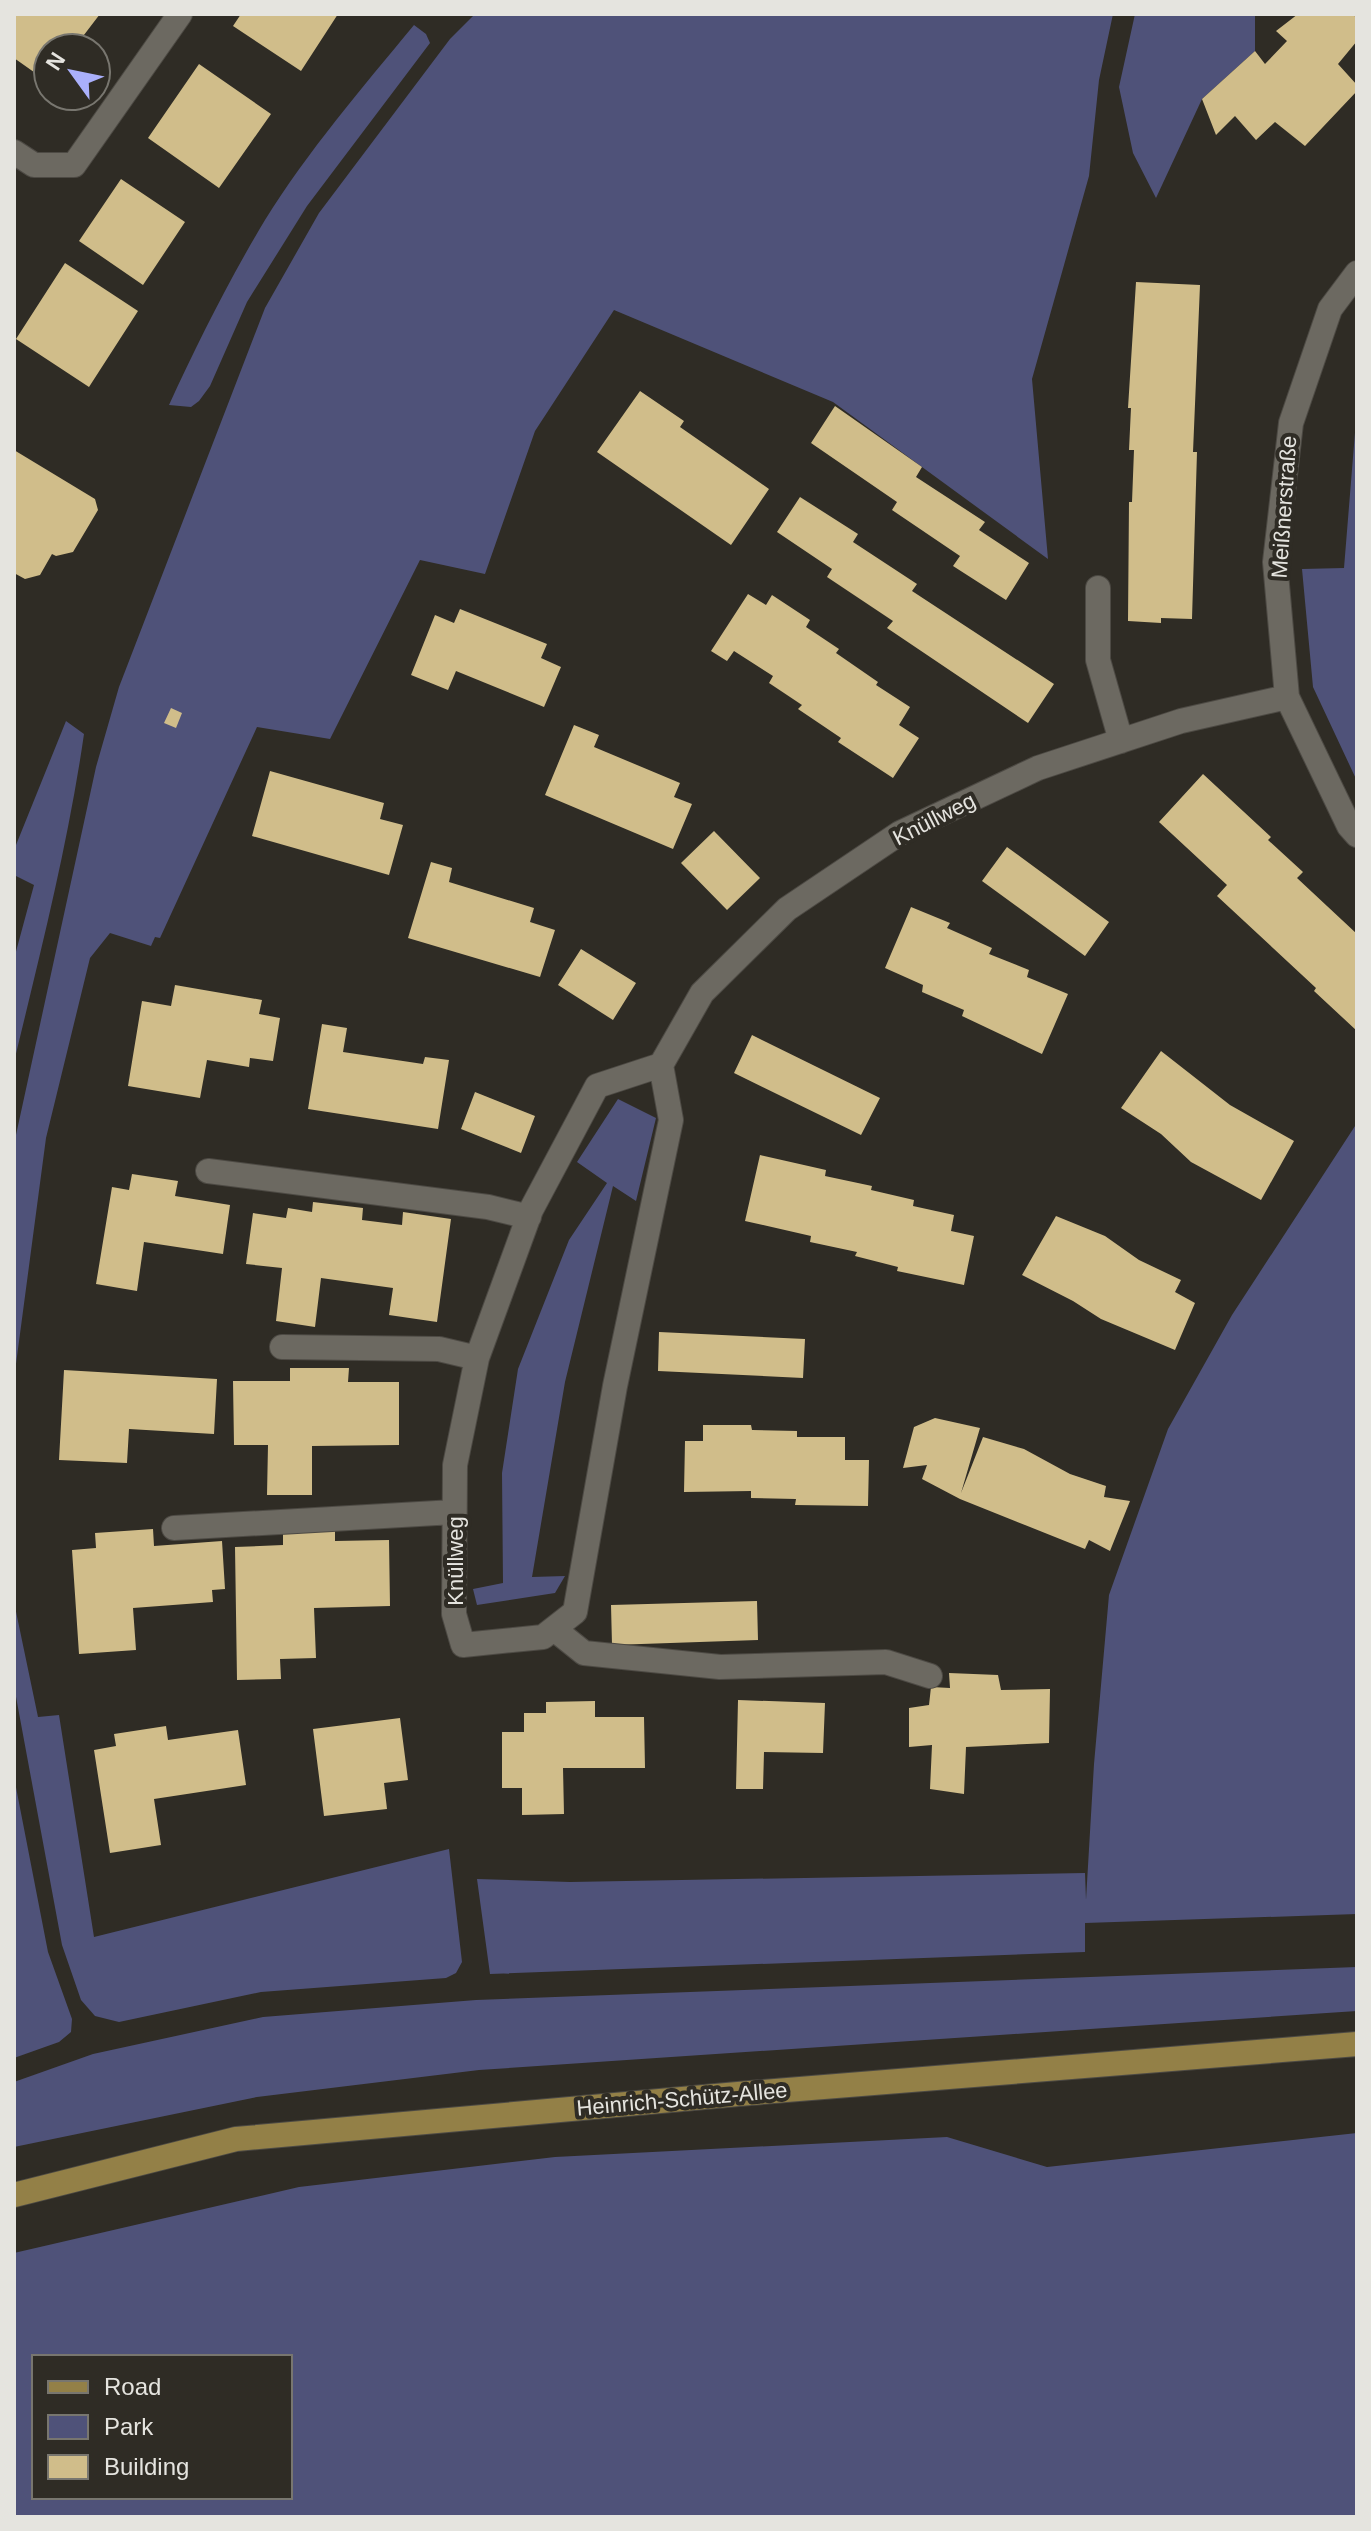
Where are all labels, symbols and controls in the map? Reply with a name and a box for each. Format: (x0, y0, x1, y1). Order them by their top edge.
north arrow (32, 32, 112, 112)
text: N (41, 48, 70, 75)
street label: Meißnerstraße (1267, 435, 1301, 579)
street label: Knüllweg (889, 788, 979, 850)
street label: Knüllweg (443, 1516, 468, 1606)
street label: Heinrich-Schütz-Allee (576, 2077, 788, 2121)
legend (32, 2355, 292, 2499)
text: Road (104, 2373, 161, 2400)
text: Park (104, 2413, 154, 2440)
text: Building (104, 2453, 189, 2480)

